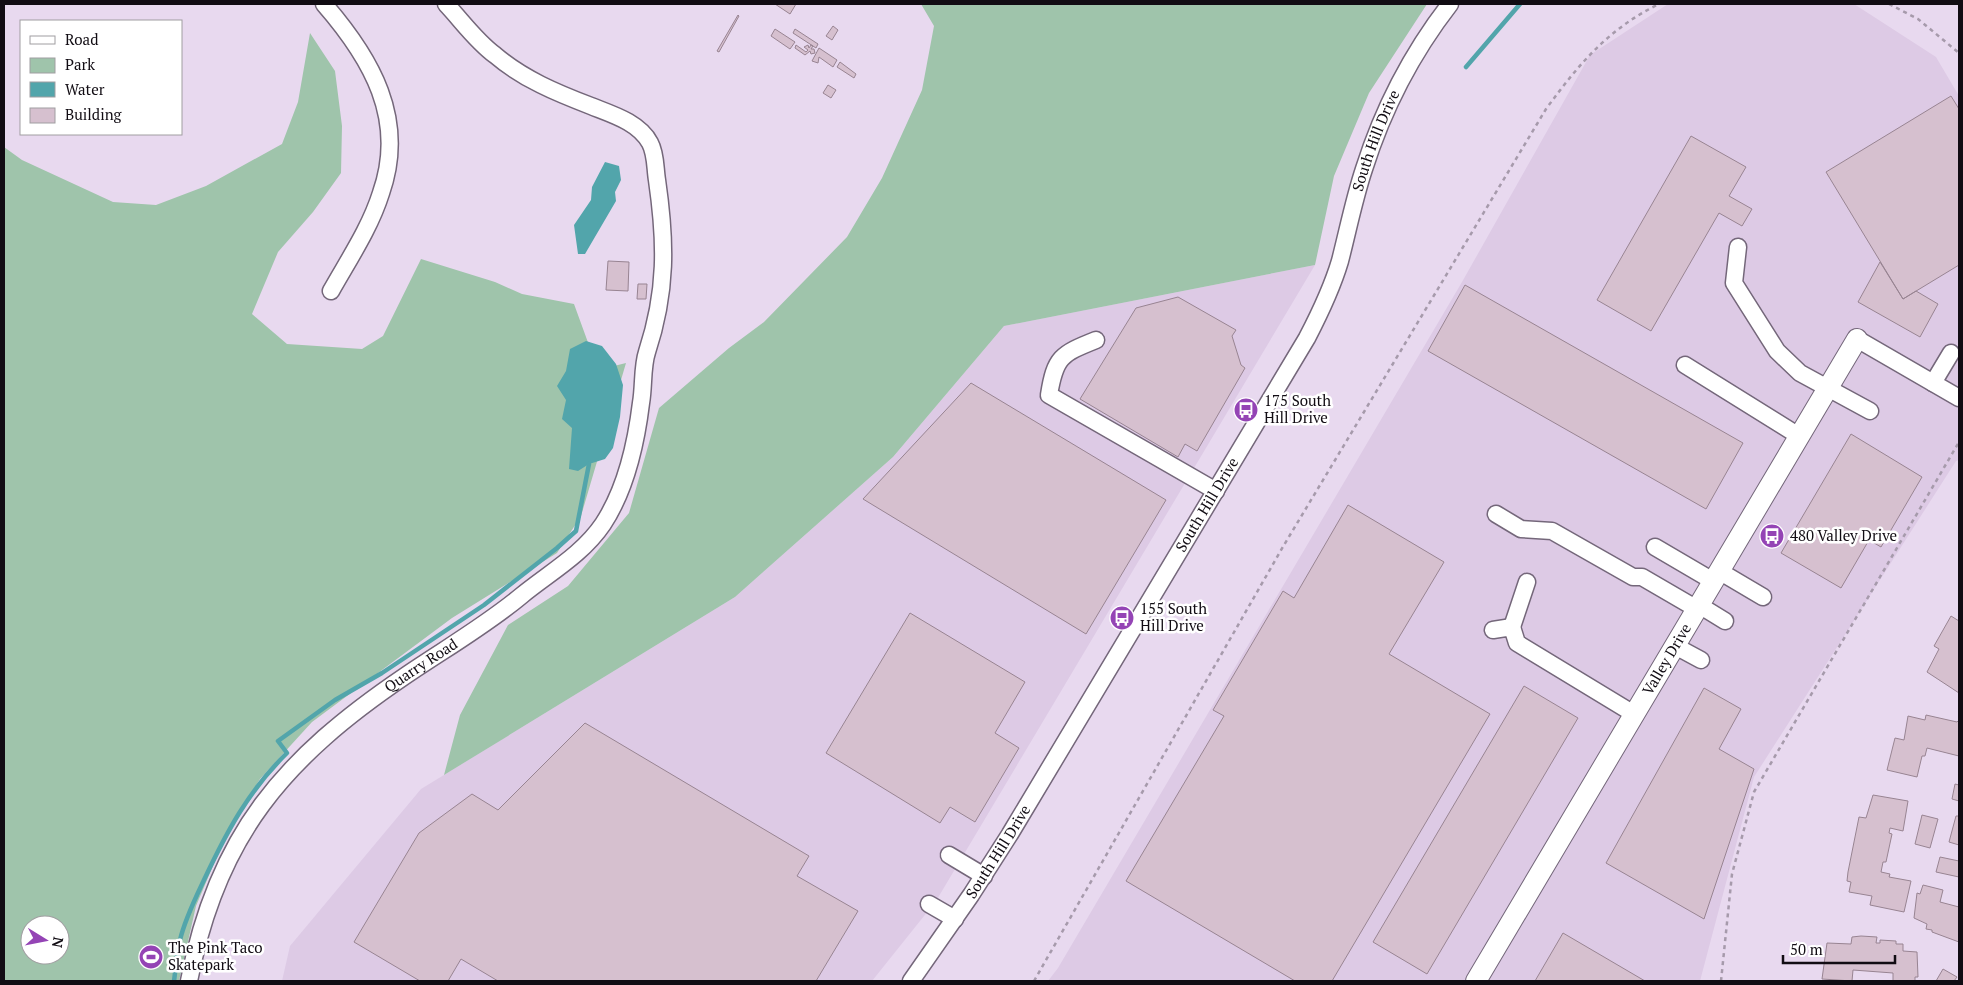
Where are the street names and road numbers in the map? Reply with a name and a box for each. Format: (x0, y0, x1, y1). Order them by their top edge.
street label: South Hill Drive (1347, 86, 1404, 193)
street label: South Hill Drive (1170, 453, 1242, 555)
street label: Valley Drive (1637, 619, 1695, 698)
street label: Quarry Road (380, 633, 461, 696)
street label: South Hill Drive (960, 801, 1034, 902)

